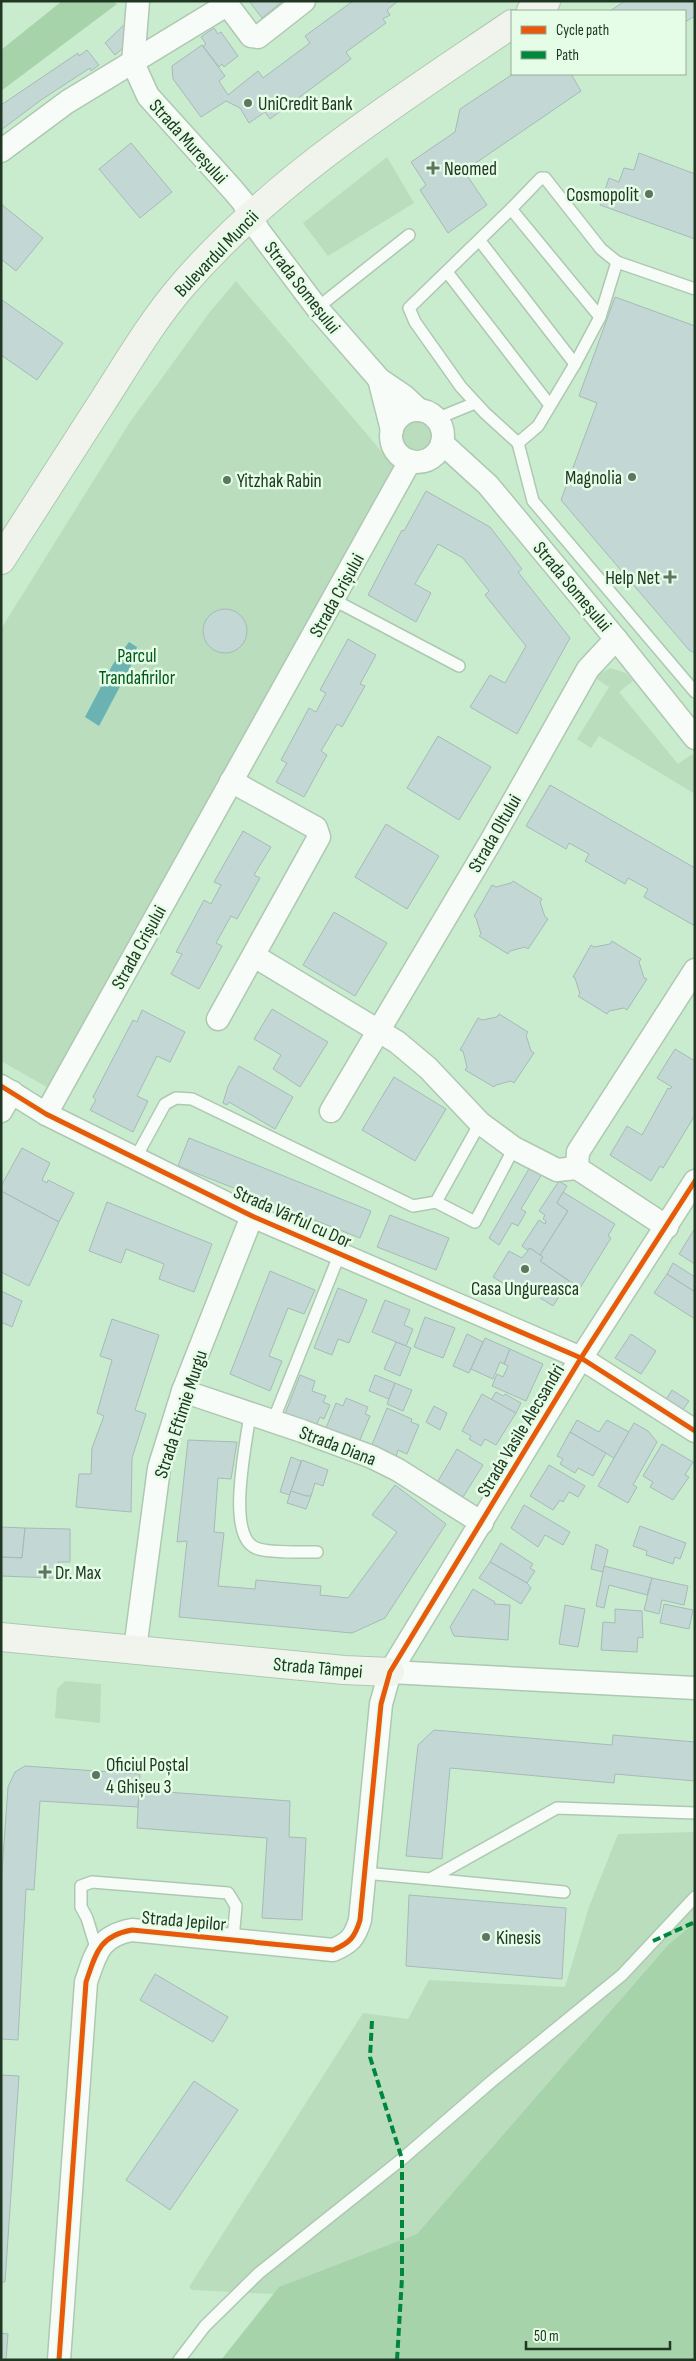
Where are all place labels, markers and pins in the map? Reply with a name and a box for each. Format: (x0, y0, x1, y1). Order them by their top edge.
place label: UniCredit Bank (258, 93, 353, 116)
marker: UniCredit Bank (242, 97, 254, 109)
place label: Neomed (444, 158, 497, 181)
marker: Neomed (426, 161, 440, 175)
place label: Cosmopolit (566, 184, 639, 207)
marker: Cosmopolit (643, 188, 655, 200)
place label: Magnolia (565, 467, 622, 490)
place label: Yitzhak Rabin (237, 470, 322, 493)
marker: Magnolia (626, 471, 638, 483)
marker: Yitzhak Rabin (221, 474, 233, 486)
place label: Help Net (605, 567, 660, 590)
marker: Help Net (664, 571, 676, 583)
marker: Casa Ungureasca (519, 1263, 531, 1275)
place label: Casa Ungureasca (471, 1278, 579, 1301)
place label: Dr. Max (55, 1562, 101, 1585)
marker: Dr. Max (39, 1566, 51, 1578)
place label: Oficiul Poștal 4 Ghișeu 3 (106, 1754, 189, 1799)
marker: Oficiul Poștal 4 Ghișeu 3 (90, 1769, 102, 1781)
place label: Kinesis (496, 1927, 541, 1950)
marker: Kinesis (480, 1931, 492, 1943)

